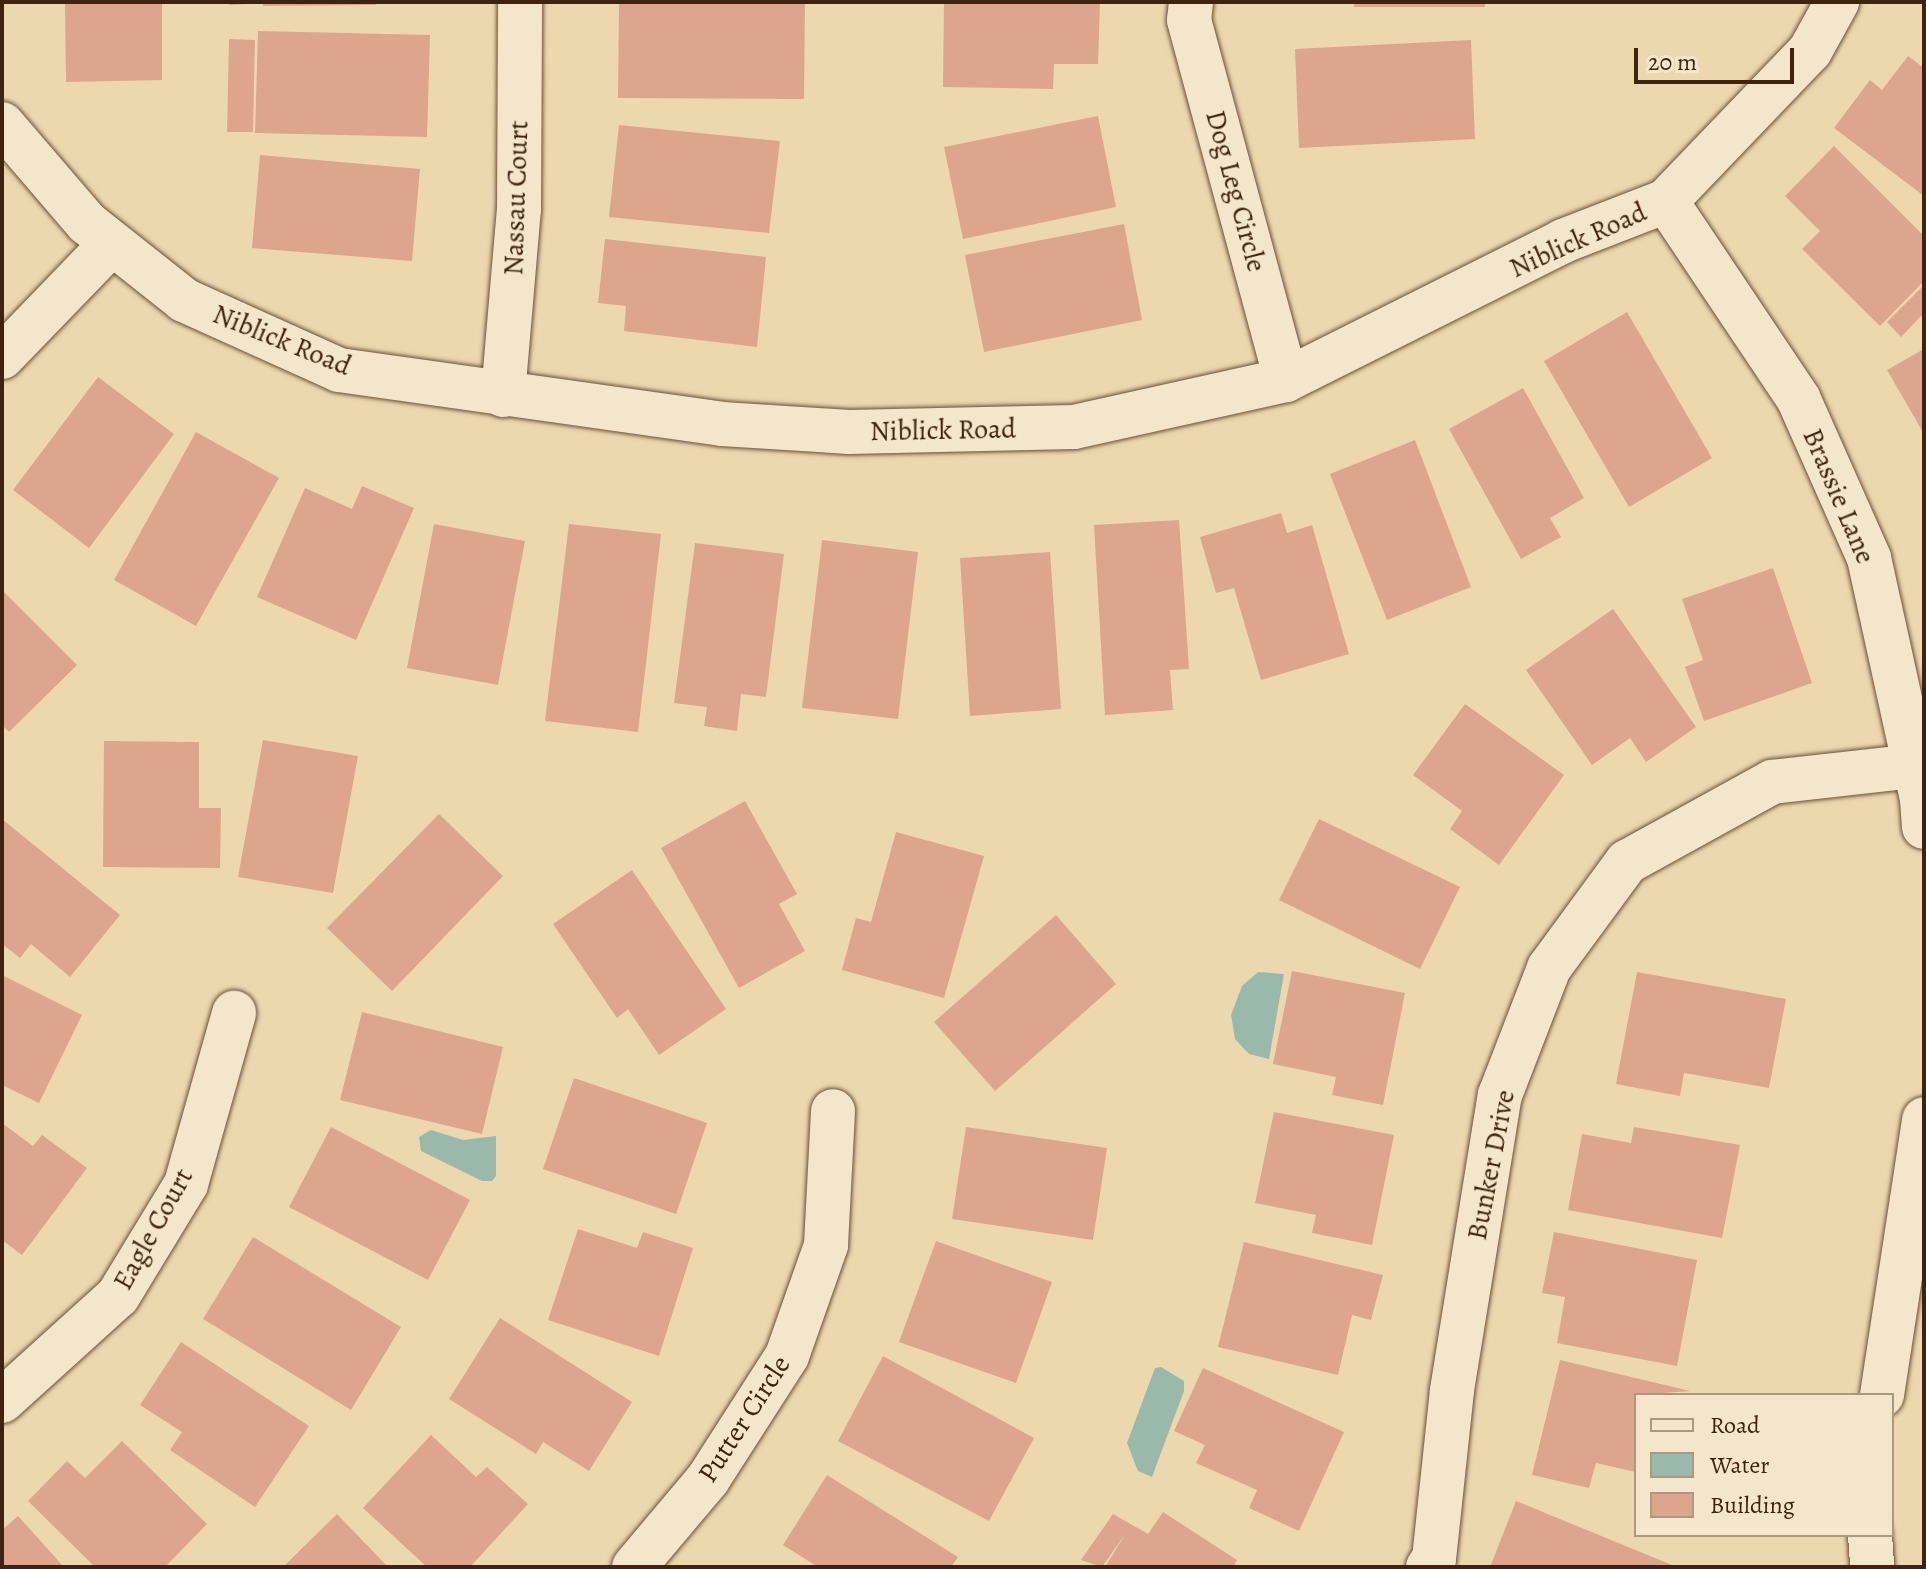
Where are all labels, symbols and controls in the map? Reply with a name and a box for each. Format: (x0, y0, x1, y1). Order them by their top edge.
scale bar (1638, 32, 1798, 82)
text: 20 m (1648, 46, 1697, 78)
street label: Dog Leg Circle (1198, 107, 1274, 275)
street label: Nassau Court (497, 120, 535, 276)
street label: Niblick Road (1504, 195, 1652, 285)
street label: Niblick Road (208, 297, 356, 383)
street label: Niblick Road (870, 412, 1016, 448)
street label: Brassie Lane (1795, 423, 1883, 569)
street label: Bunker Drive (1460, 1087, 1522, 1243)
street label: Eagle Court (106, 1162, 200, 1296)
street label: Putter Circle (691, 1349, 797, 1489)
legend (1634, 1393, 1894, 1537)
text: Road (1710, 1409, 1760, 1441)
text: Water (1710, 1449, 1770, 1481)
text: Building (1710, 1489, 1795, 1521)

